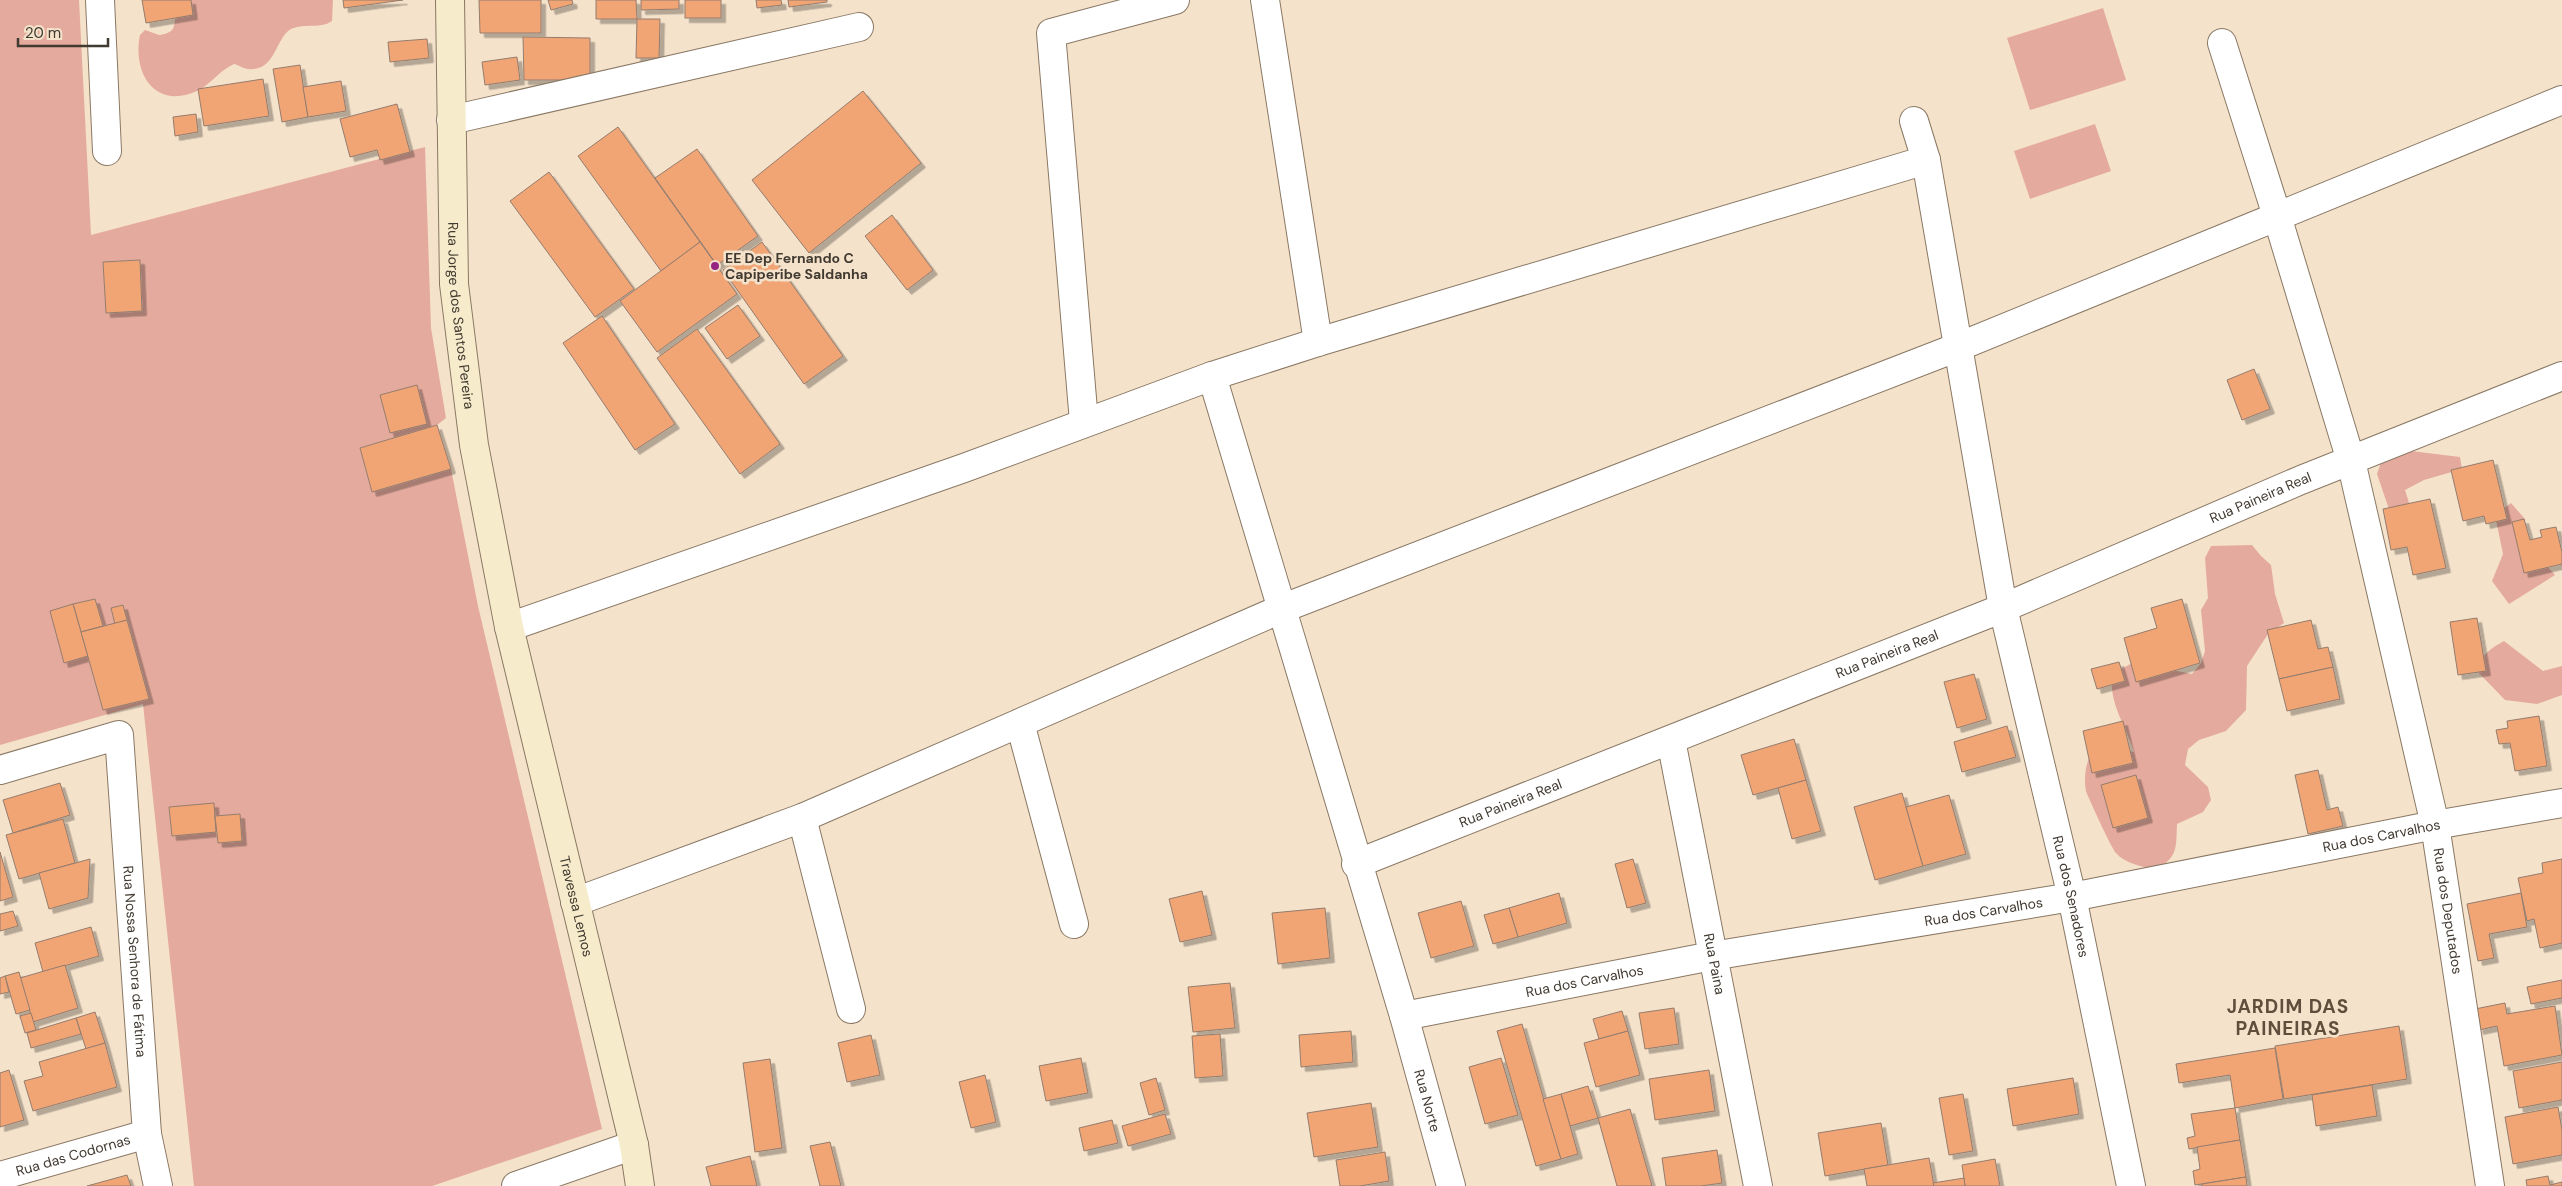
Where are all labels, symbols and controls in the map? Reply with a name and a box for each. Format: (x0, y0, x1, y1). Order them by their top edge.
scale bar (18, 15, 108, 47)
text: 20 m (25, 23, 61, 43)
street label: Rua Jorge dos Santos Pereira (444, 222, 478, 410)
place label: EE Dep Fernando C Capiperibe Saldanha (725, 249, 868, 283)
marker: EE Dep Fernando C Capiperibe Saldanha (709, 260, 721, 272)
street label: Rua Paineira Real (2207, 468, 2314, 527)
street label: Rua Paineira Real (1833, 625, 1941, 682)
street label: Rua Paineira Real (1456, 774, 1564, 831)
street label: Rua dos Carvalhos (2321, 815, 2442, 856)
street label: Rua dos Senadores (2049, 834, 2093, 959)
street label: Rua dos Deputados (2430, 847, 2467, 975)
street label: Travessa Lemos (556, 854, 597, 959)
street label: Rua Nossa Senhora de Fátima (119, 865, 151, 1058)
street label: Rua dos Carvalhos (1923, 893, 2044, 930)
street label: Rua Paina (1700, 932, 1729, 996)
street label: Rua dos Carvalhos (1524, 961, 1645, 1001)
district label: JARDIM DAS PAINEIRAS (2227, 994, 2349, 1041)
street label: Rua Norte (1410, 1067, 1445, 1134)
street label: Rua das Codornas (14, 1130, 132, 1180)

